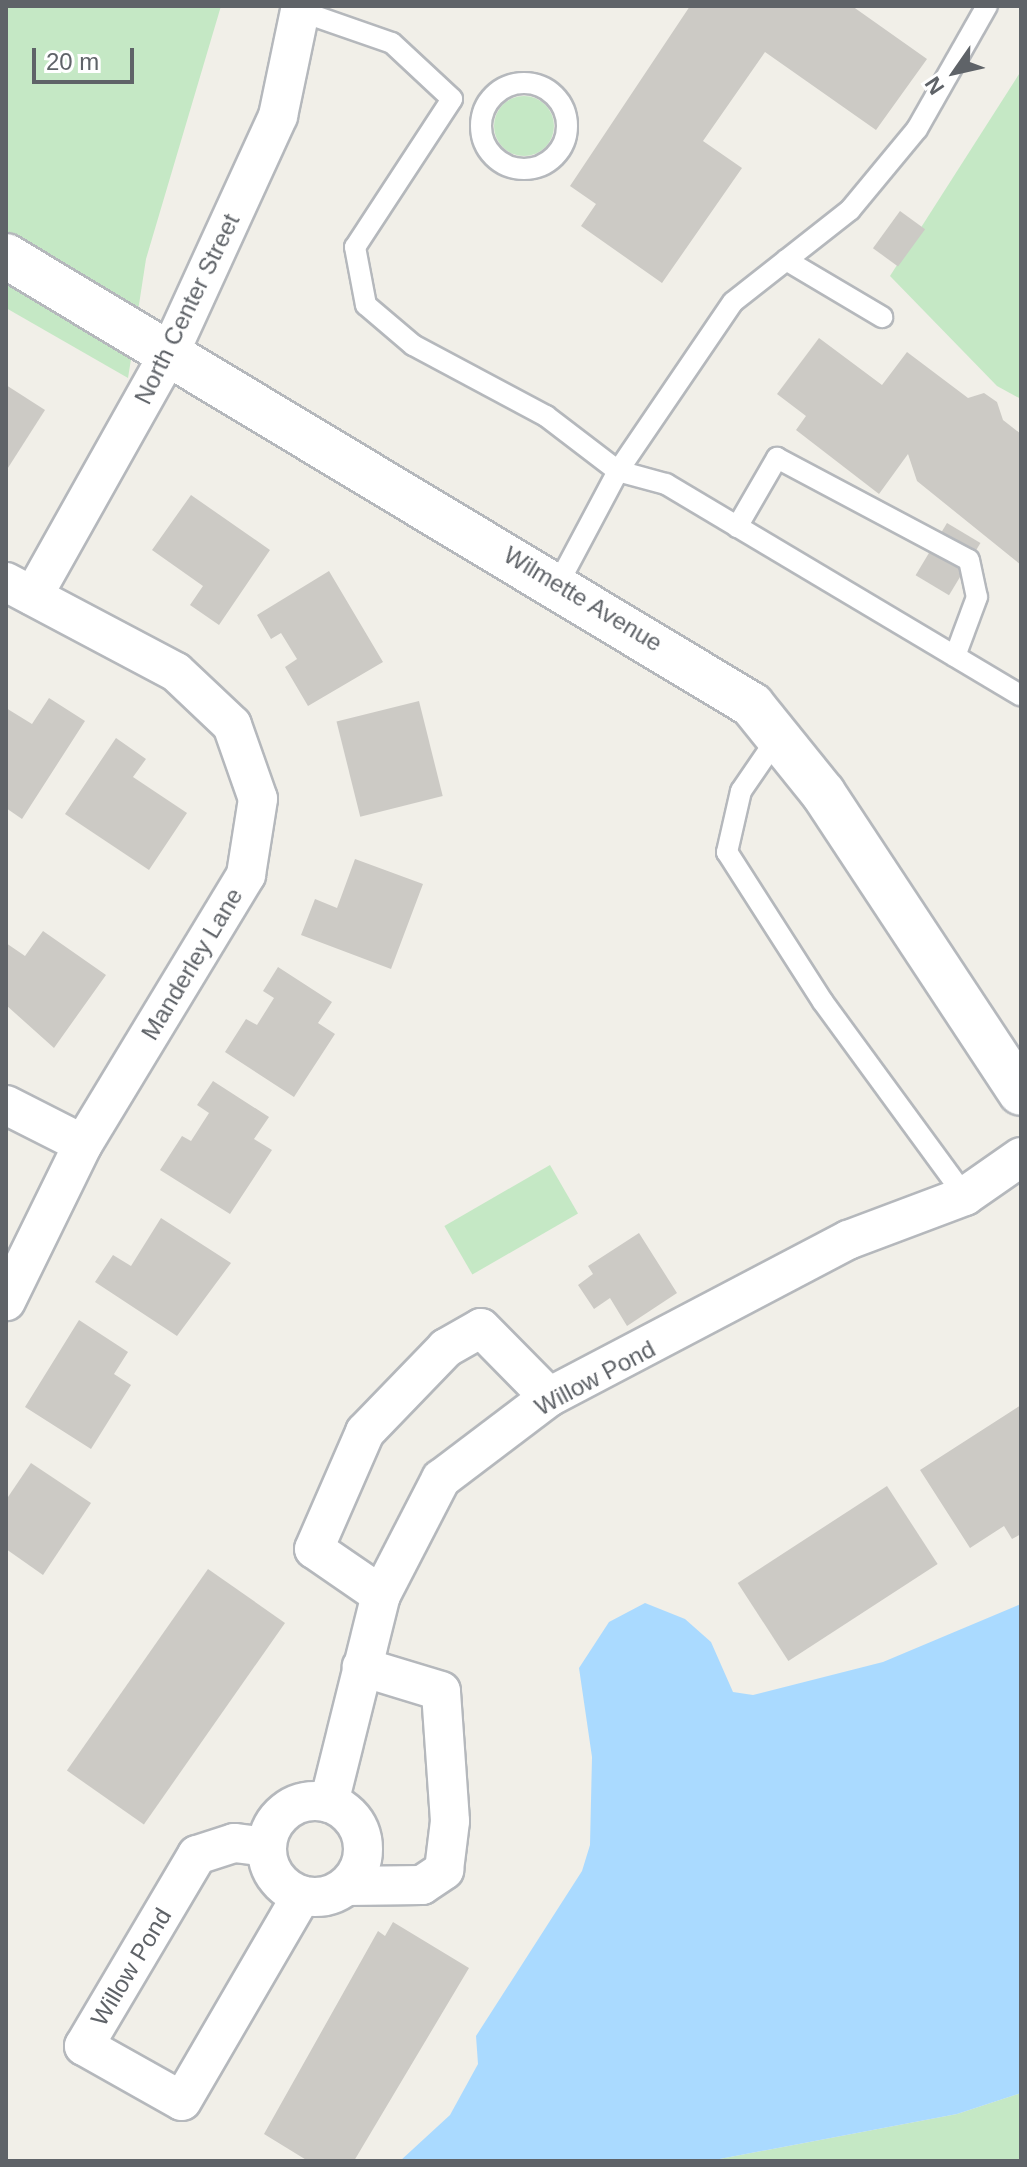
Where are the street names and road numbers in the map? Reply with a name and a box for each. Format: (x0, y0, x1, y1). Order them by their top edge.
street label: North Center Street (128, 209, 246, 409)
street label: Wilmette Avenue (498, 540, 668, 658)
street label: Manderley Lane (135, 883, 249, 1045)
street label: Willow Pond (530, 1334, 660, 1422)
street label: Willow Pond (85, 1903, 177, 2031)

